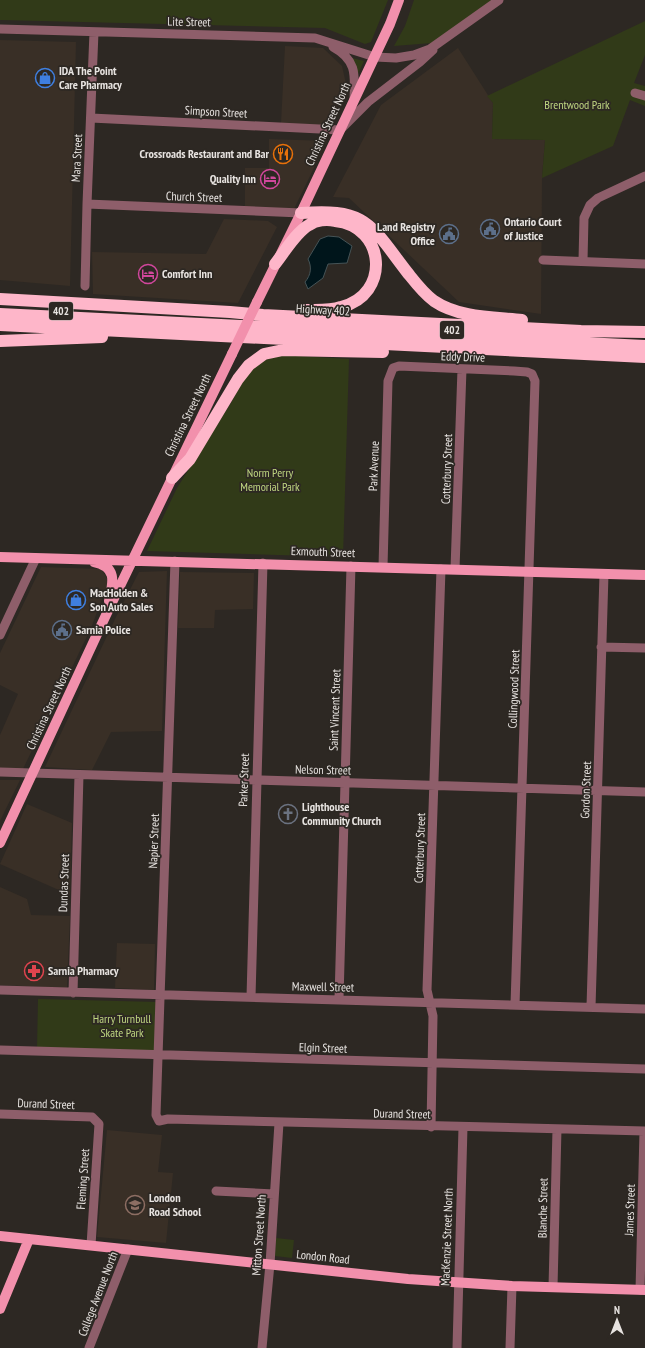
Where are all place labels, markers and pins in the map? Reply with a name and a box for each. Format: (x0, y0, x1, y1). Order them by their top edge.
place label: IDA The Point Care Pharmacy (59, 63, 122, 92)
shop icon: IDA The Point Care Pharmacy (34, 67, 56, 89)
restaurant icon: Crossroads Restaurant and Bar (272, 143, 294, 165)
place label: Crossroads Restaurant and Bar (140, 146, 269, 161)
hotel icon: Quality Inn (259, 168, 281, 190)
place label: Quality Inn (210, 171, 256, 186)
place label: Ontario Court of Justice (504, 214, 562, 243)
public building icon: Ontario Court of Justice (479, 218, 501, 240)
place label: Land Registry Office (377, 219, 435, 248)
public building icon: Land Registry Office (438, 223, 460, 245)
hotel icon: Comfort Inn (137, 263, 159, 285)
place label: Comfort Inn (162, 266, 212, 281)
place label: MacHolden & Son Auto Sales (90, 585, 153, 614)
shop icon: MacHolden & Son Auto Sales (65, 589, 87, 611)
public building icon: Sarnia Police (51, 619, 73, 641)
place label: Sarnia Police (76, 622, 131, 637)
place label: Lighthouse Community Church (302, 799, 381, 828)
church icon: Lighthouse Community Church (277, 803, 299, 825)
pharmacy icon: Sarnia Pharmacy (23, 960, 45, 982)
place label: Sarnia Pharmacy (48, 963, 119, 978)
place label: London Road School (149, 1190, 201, 1219)
school or university icon: London Road School (124, 1194, 146, 1216)

